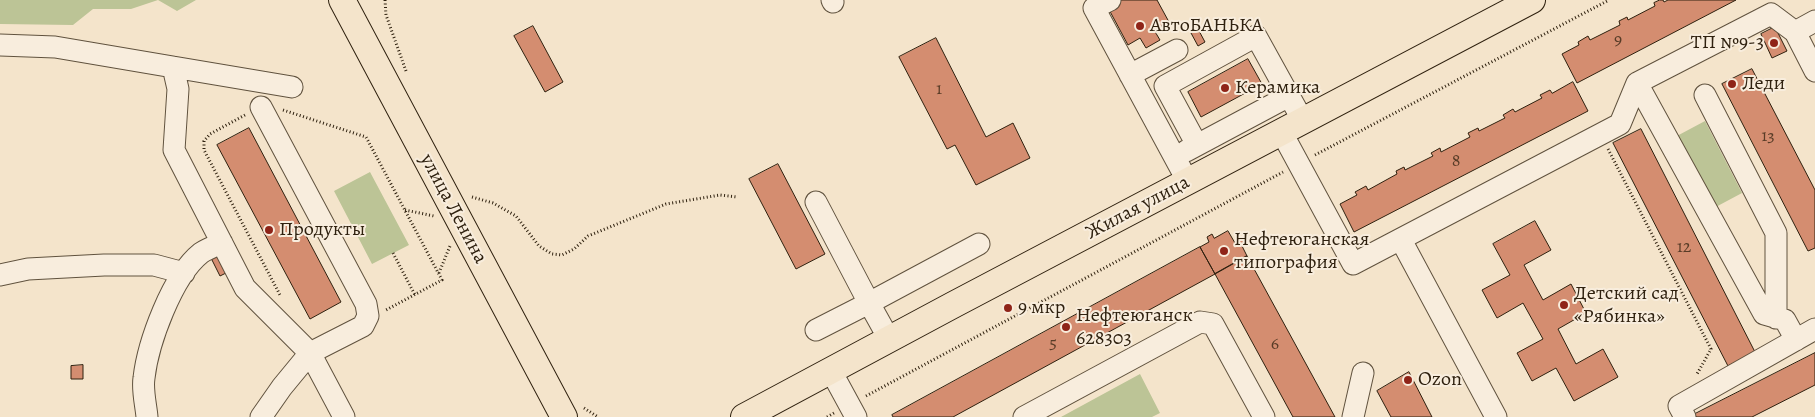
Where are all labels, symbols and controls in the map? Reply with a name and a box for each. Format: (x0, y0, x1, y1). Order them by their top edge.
place label: АвтоБАНЬКА (1150, 14, 1263, 38)
marker: АвтоБАНЬКА (1134, 20, 1146, 32)
house number: 9 (1614, 30, 1622, 52)
place label: ТП №9-3 (1691, 31, 1764, 55)
marker: ТП №9-3 (1768, 37, 1780, 49)
place label: Леди (1742, 72, 1785, 96)
place label: Керамика (1235, 76, 1320, 100)
marker: Леди (1726, 78, 1738, 90)
house number: 1 (936, 79, 942, 101)
marker: Керамика (1219, 82, 1231, 94)
house number: 13 (1761, 126, 1775, 148)
street label: улица Ленина (414, 150, 492, 268)
house number: 8 (1452, 151, 1460, 173)
street label: Жилая улица (1082, 171, 1194, 245)
place label: Продукты (279, 218, 365, 242)
marker: Продукты (263, 224, 275, 236)
place label: Нефтеюганская типография (1234, 228, 1369, 275)
house number: 12 (1677, 237, 1691, 259)
marker: Нефтеюганская типография (1218, 245, 1230, 257)
place label: Детский сад «Рябинка» (1574, 282, 1679, 329)
place label: 9 мкр (1018, 296, 1065, 320)
marker: Детский сад «Рябинка» (1558, 299, 1570, 311)
marker: 9 мкр (1002, 302, 1014, 314)
place label: Нефтеюганск 628303 (1076, 304, 1193, 351)
marker: Нефтеюганск 628303 (1060, 321, 1072, 333)
house number: 5 (1049, 333, 1057, 355)
house number: 6 (1271, 334, 1279, 356)
place label: Ozon (1418, 368, 1462, 392)
marker: Ozon (1402, 374, 1414, 386)

